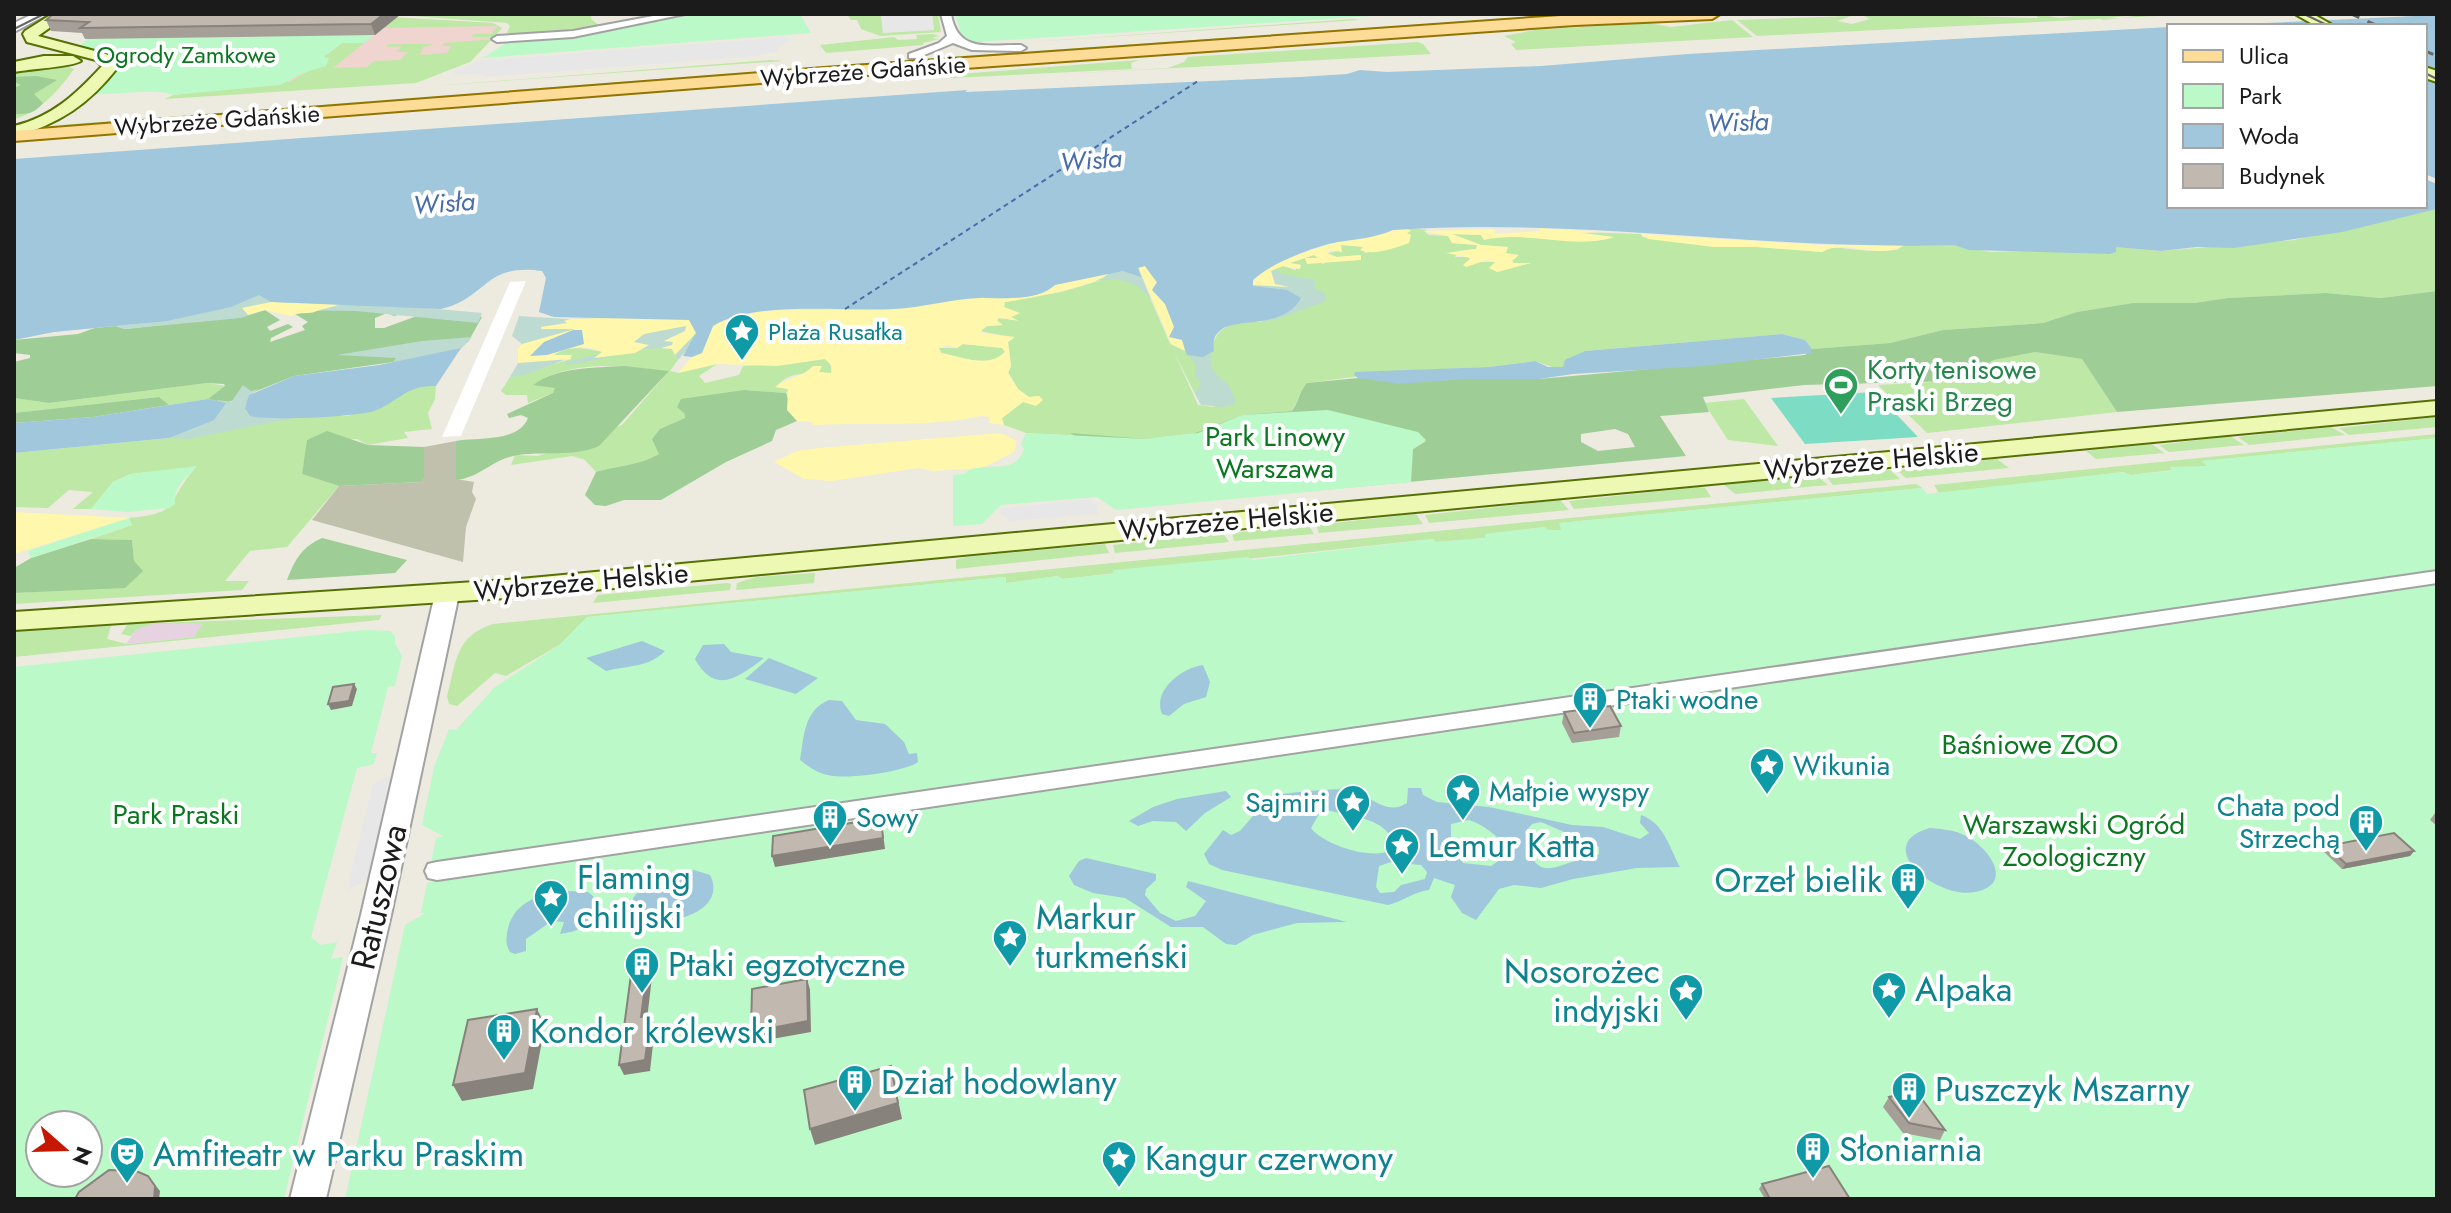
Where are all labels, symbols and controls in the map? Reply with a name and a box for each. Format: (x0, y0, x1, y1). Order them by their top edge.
legend (2167, 24, 2427, 208)
park label: Ogrody Zamkowe (96, 37, 276, 72)
text: Ulica (2239, 38, 2289, 73)
street label: Wybrzeże Gdańskie (759, 46, 967, 96)
text: Park (2239, 78, 2282, 113)
street label: Wybrzeże Gdańskie (113, 95, 321, 145)
water label: Wisła (1706, 102, 1770, 142)
text: Woda (2239, 118, 2299, 153)
water label: Wisła (1059, 139, 1124, 181)
text: Budynek (2239, 158, 2325, 193)
water label: Wisła (412, 182, 477, 224)
place icon: Plaża Rusałka (723, 312, 761, 362)
place label: Plaża Rusałka (768, 314, 903, 349)
place label: Korty tenisowe Praski Brzeg (1867, 349, 2037, 422)
sports icon: Korty tenisowe Praski Brzeg (1822, 366, 1860, 416)
park label: Park Linowy Warszawa (1205, 416, 1346, 489)
street label: Wybrzeże Helskie (1762, 431, 1980, 491)
street label: Wybrzeże Helskie (1117, 491, 1335, 551)
street label: Wybrzeże Helskie (472, 552, 690, 612)
place label: Ptaki wodne (1616, 679, 1759, 720)
building icon: Ptaki wodne (1571, 680, 1609, 730)
park label: Baśniowe ZOO (1942, 724, 2118, 765)
place label: Wikunia (1793, 745, 1890, 786)
place icon: Wikunia (1748, 746, 1786, 796)
place label: Małpie wyspy (1489, 771, 1650, 812)
place icon: Małpie wyspy (1444, 772, 1482, 822)
place label: Sajmiri (1245, 782, 1327, 823)
place icon: Sajmiri (1334, 783, 1372, 833)
place label: Chata pod Strzechą (2217, 786, 2340, 859)
park label: Park Praski (112, 794, 240, 835)
place label: Sowy (856, 797, 919, 838)
building icon: Sowy (811, 798, 849, 848)
building icon: Chata pod Strzechą (2347, 803, 2385, 853)
park label: Warszawski Ogród Zoologiczny (1963, 804, 2185, 877)
street label: Ratuszowa (339, 819, 419, 975)
place label: Lemur Katta (1428, 821, 1595, 870)
place icon: Lemur Katta (1383, 826, 1421, 876)
place label: Flaming chilijski (577, 853, 691, 941)
place label: Orzeł bielik (1714, 856, 1882, 905)
building icon: Orzeł bielik (1889, 861, 1927, 911)
place icon: Flaming chilijski (532, 878, 570, 928)
place label: Markur turkmeński (1036, 893, 1188, 981)
place icon: Markur turkmeński (991, 918, 1029, 968)
place label: Ptaki egzotyczne (668, 940, 906, 989)
building icon: Ptaki egzotyczne (623, 945, 661, 995)
place label: Nosorożec indyjski (1504, 947, 1660, 1035)
place label: Alpaka (1915, 965, 2012, 1014)
place icon: Alpaka (1870, 970, 1908, 1020)
place icon: Nosorożec indyjski (1667, 972, 1705, 1022)
place label: Kondor królewski (530, 1007, 775, 1056)
building icon: Kondor królewski (485, 1012, 523, 1062)
place label: Dział hodowlany (881, 1058, 1117, 1107)
building icon: Dział hodowlany (836, 1063, 874, 1113)
place label: Puszczyk Mszarny (1935, 1065, 2190, 1114)
building icon: Puszczyk Mszarny (1890, 1070, 1928, 1120)
north arrow (24, 1109, 104, 1189)
place label: Słoniarnia (1839, 1125, 1982, 1174)
place label: Amfiteatr w Parku Praskim (153, 1130, 524, 1179)
building icon: Słoniarnia (1794, 1130, 1832, 1180)
place label: Kangur czerwony (1145, 1134, 1393, 1183)
theatre icon: Amfiteatr w Parku Praskim (108, 1135, 146, 1185)
place icon: Kangur czerwony (1100, 1139, 1138, 1189)
text: N (65, 1142, 101, 1170)

